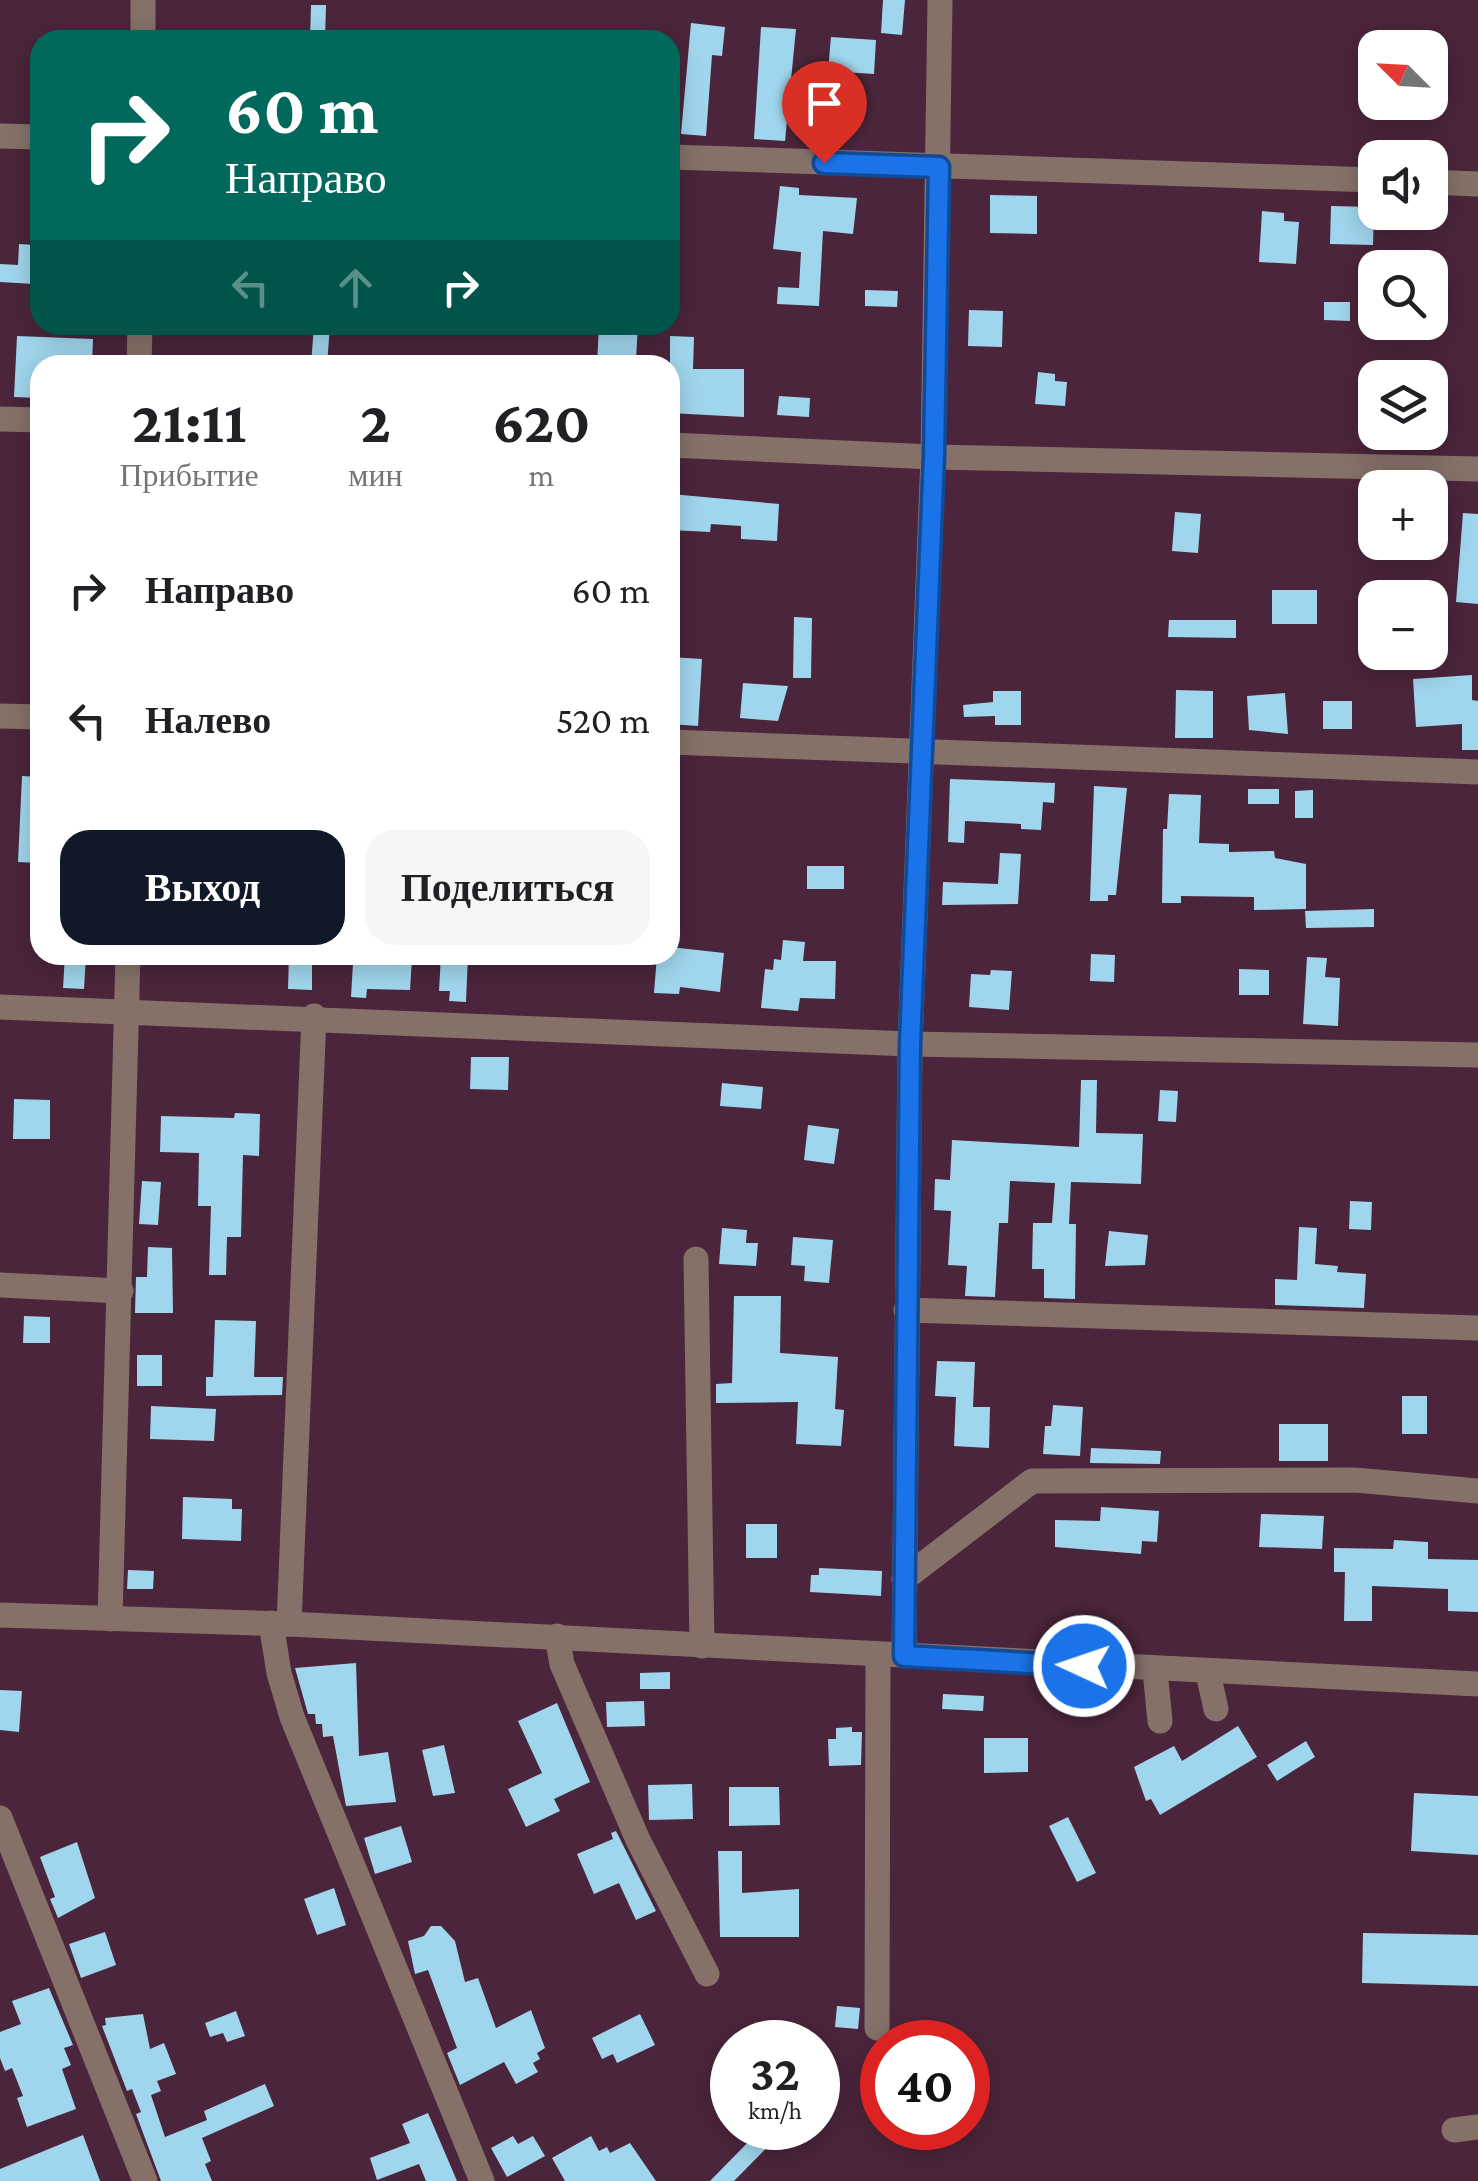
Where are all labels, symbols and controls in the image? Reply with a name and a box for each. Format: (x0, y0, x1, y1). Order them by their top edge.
north arrow (1358, 30, 1448, 120)
map controls (1358, 30, 1448, 670)
pin (782, 61, 867, 164)
icon: right (60, 70, 190, 200)
text: 60 m (225, 70, 378, 148)
icon: arrive (797, 76, 852, 131)
button: sound (1358, 140, 1448, 230)
text: Направо (225, 153, 387, 203)
button: search (1358, 250, 1448, 340)
icon: left (223, 260, 278, 315)
icon: ahead (328, 260, 383, 315)
icon: right (433, 260, 488, 315)
button: layers (1358, 360, 1448, 450)
text: 21:11 (132, 388, 246, 455)
text: 2 (360, 388, 391, 455)
text: 620 (492, 388, 591, 455)
text: Прибытие (119, 457, 259, 493)
text: мин (348, 457, 403, 493)
text: m (529, 457, 554, 493)
button: + (1358, 470, 1448, 560)
icon: right (60, 563, 115, 618)
text: Направо (145, 569, 294, 611)
text: 60 m (572, 569, 650, 611)
button: − (1358, 580, 1448, 670)
icon: left (60, 693, 115, 748)
text: Налево (145, 699, 271, 741)
text: 520 m (556, 699, 650, 741)
button: Выход (60, 830, 345, 945)
button: Поделиться (365, 830, 650, 945)
position arrow (1032, 1614, 1136, 1718)
speed limit sign: 40 (860, 2020, 990, 2150)
text: 32 (750, 2045, 800, 2101)
text: km/h (748, 2097, 802, 2124)

